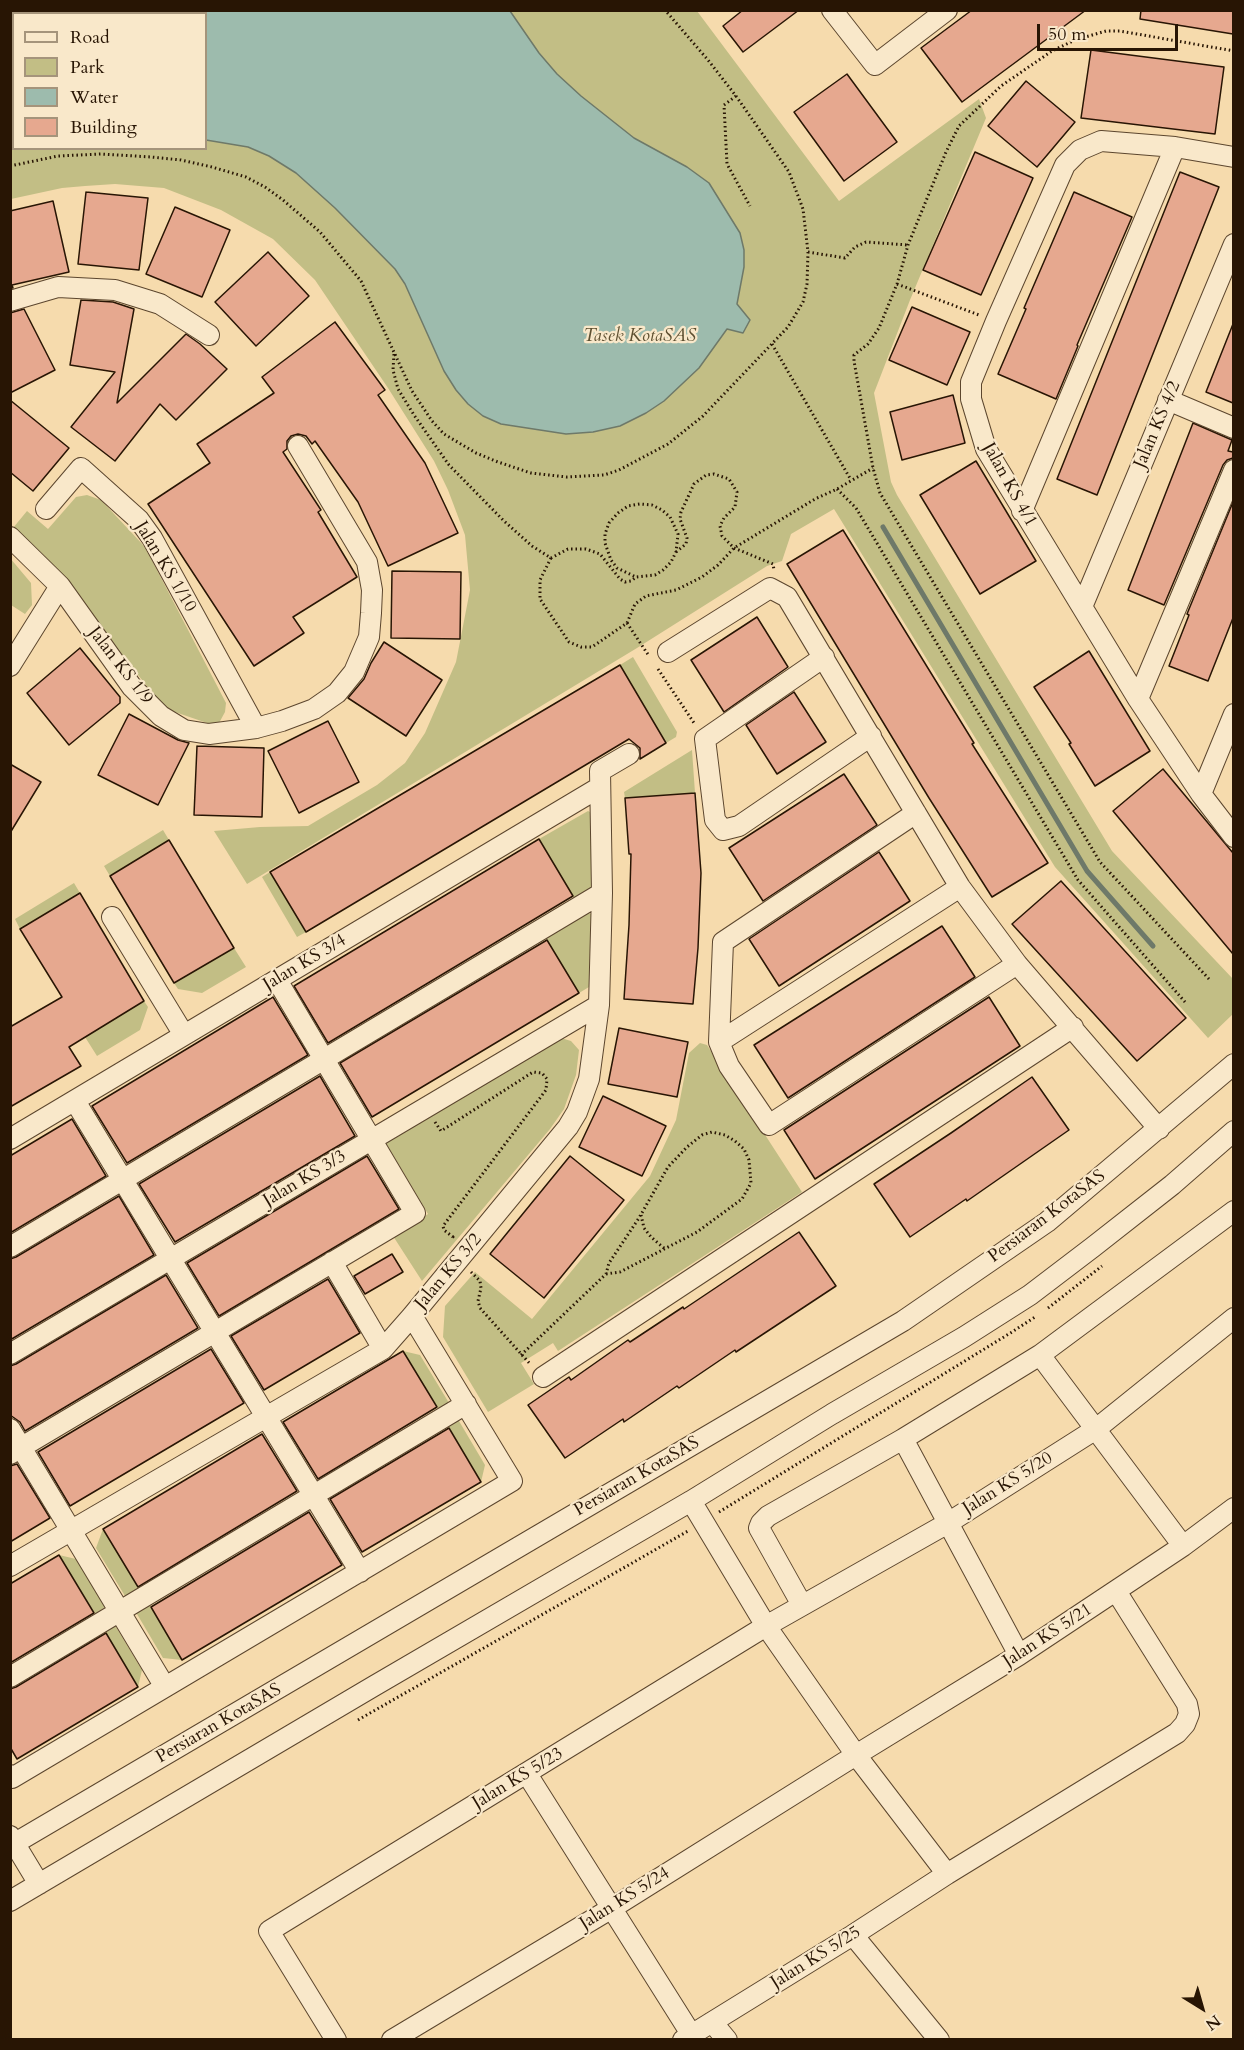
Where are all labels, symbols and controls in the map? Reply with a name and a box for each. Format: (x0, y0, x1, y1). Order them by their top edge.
legend (12, 12, 207, 150)
scale bar (1040, 12, 1181, 50)
text: 50 m (1048, 22, 1087, 47)
text: Road (70, 25, 110, 50)
text: Park (70, 55, 105, 80)
text: Water (70, 85, 118, 110)
text: Building (70, 115, 137, 140)
park label: Tasek KotaSAS (584, 326, 696, 348)
street label: Jalan KS 4/2 (1130, 378, 1186, 472)
street label: Jalan KS 4/1 (977, 439, 1041, 531)
street label: Jalan KS 1/10 (129, 518, 201, 616)
street label: Jalan KS 1/9 (83, 623, 157, 709)
street label: Jalan KS 3/4 (260, 930, 350, 996)
street label: Jalan KS 3/3 (260, 1146, 350, 1212)
street label: Persiaran KotaSAS (984, 1166, 1110, 1268)
street label: Jalan KS 3/2 (411, 1230, 487, 1314)
street label: Persiaran KotaSAS (571, 1432, 703, 1522)
street label: Jalan KS 5/20 (959, 1448, 1057, 1520)
street label: Jalan KS 5/21 (999, 1599, 1097, 1673)
street label: Persiaran KotaSAS (153, 1679, 285, 1769)
street label: Jalan KS 5/23 (469, 1743, 567, 1815)
street label: Jalan KS 5/24 (576, 1863, 674, 1935)
street label: Jalan KS 5/25 (767, 1922, 865, 1994)
north arrow (1172, 1978, 1232, 2038)
text: N (1201, 2009, 1225, 2035)

